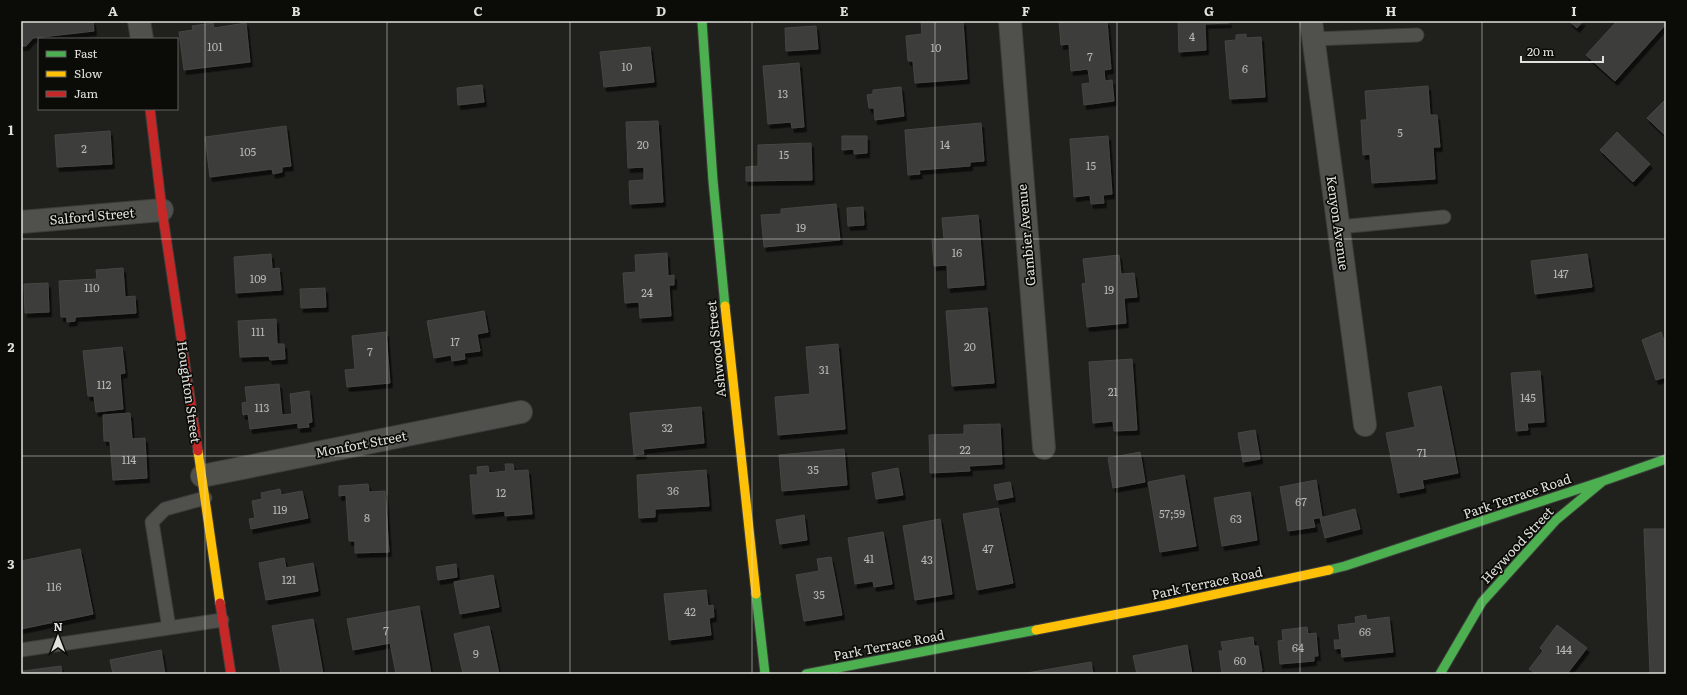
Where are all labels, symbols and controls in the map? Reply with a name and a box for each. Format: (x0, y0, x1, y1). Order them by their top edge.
text: A (108, 1, 118, 20)
text: B (292, 1, 301, 20)
text: C (473, 1, 483, 20)
text: D (656, 1, 666, 20)
text: E (840, 1, 849, 20)
text: F (1022, 1, 1030, 20)
text: G (1204, 1, 1214, 20)
text: H (1386, 1, 1397, 20)
text: I (1571, 1, 1577, 20)
house number: 4 (1189, 28, 1195, 44)
legend (38, 38, 178, 110)
house number: 101 (207, 38, 223, 54)
scale bar (1521, 38, 1603, 64)
house number: 10 (931, 39, 941, 55)
text: 20 m (1527, 42, 1554, 60)
text: Fast (74, 44, 98, 62)
house number: 7 (1087, 48, 1093, 64)
house number: 10 (622, 58, 632, 74)
house number: 6 (1242, 60, 1248, 76)
text: Slow (74, 64, 103, 82)
text: Jam (74, 84, 99, 102)
house number: 13 (778, 85, 788, 101)
text: 1 (8, 120, 14, 139)
house number: 5 (1397, 124, 1403, 140)
house number: 20 (637, 136, 649, 152)
house number: 14 (940, 136, 950, 152)
house number: 2 (81, 140, 87, 156)
house number: 105 (240, 143, 257, 159)
house number: 15 (779, 146, 789, 162)
house number: 15 (1086, 157, 1096, 173)
street label: Kenyon Avenue (1322, 174, 1355, 272)
street label: Gambier Avenue (1012, 183, 1039, 287)
street label: Salford Street (49, 202, 136, 229)
house number: 19 (796, 219, 806, 235)
house number: 16 (952, 244, 962, 260)
house number: 147 (1553, 265, 1569, 281)
house number: 109 (250, 270, 267, 286)
house number: 110 (84, 279, 100, 295)
house number: 19 (1104, 281, 1114, 297)
house number: 24 (641, 284, 653, 300)
street label: Ashwood Street (701, 299, 730, 399)
house number: 111 (251, 323, 265, 339)
house number: 17 (450, 333, 460, 349)
text: 2 (8, 337, 15, 356)
house number: 20 (964, 338, 976, 354)
street label: Houghton Street (173, 340, 206, 445)
house number: 7 (367, 343, 373, 359)
house number: 31 (819, 361, 830, 377)
house number: 112 (97, 376, 112, 392)
house number: 21 (1108, 383, 1119, 399)
house number: 145 (1520, 389, 1536, 405)
house number: 113 (255, 399, 269, 415)
house number: 32 (661, 419, 673, 435)
street label: Monfort Street (314, 425, 409, 462)
house number: 22 (959, 441, 971, 457)
house number: 71 (1417, 444, 1428, 460)
house number: 114 (122, 451, 136, 467)
house number: 35 (807, 461, 819, 477)
street label: Park Terrace Road (1460, 468, 1573, 523)
house number: 36 (667, 482, 679, 498)
house number: 12 (496, 484, 506, 500)
house number: 67 (1295, 493, 1307, 509)
house number: 119 (273, 501, 288, 517)
street label: Heywood Street (1476, 502, 1558, 587)
house number: 57;59 (1159, 505, 1185, 521)
house number: 8 (364, 509, 370, 525)
house number: 63 (1230, 510, 1242, 526)
house number: 47 (982, 540, 994, 556)
house number: 41 (864, 550, 875, 566)
house number: 43 (921, 551, 933, 567)
text: 3 (7, 554, 15, 573)
street label: Park Terrace Road (1150, 561, 1264, 604)
house number: 121 (282, 571, 297, 587)
house number: 116 (47, 578, 62, 594)
house number: 35 (813, 586, 825, 602)
house number: 42 (684, 603, 696, 619)
north arrow (38, 617, 78, 657)
text: N (53, 618, 63, 634)
house number: 7 (383, 622, 389, 638)
house number: 66 (1359, 623, 1371, 639)
street label: Park Terrace Road (832, 624, 946, 665)
house number: 64 (1292, 639, 1304, 655)
house number: 144 (1556, 641, 1572, 657)
house number: 9 (473, 645, 479, 661)
house number: 60 (1234, 652, 1246, 668)

